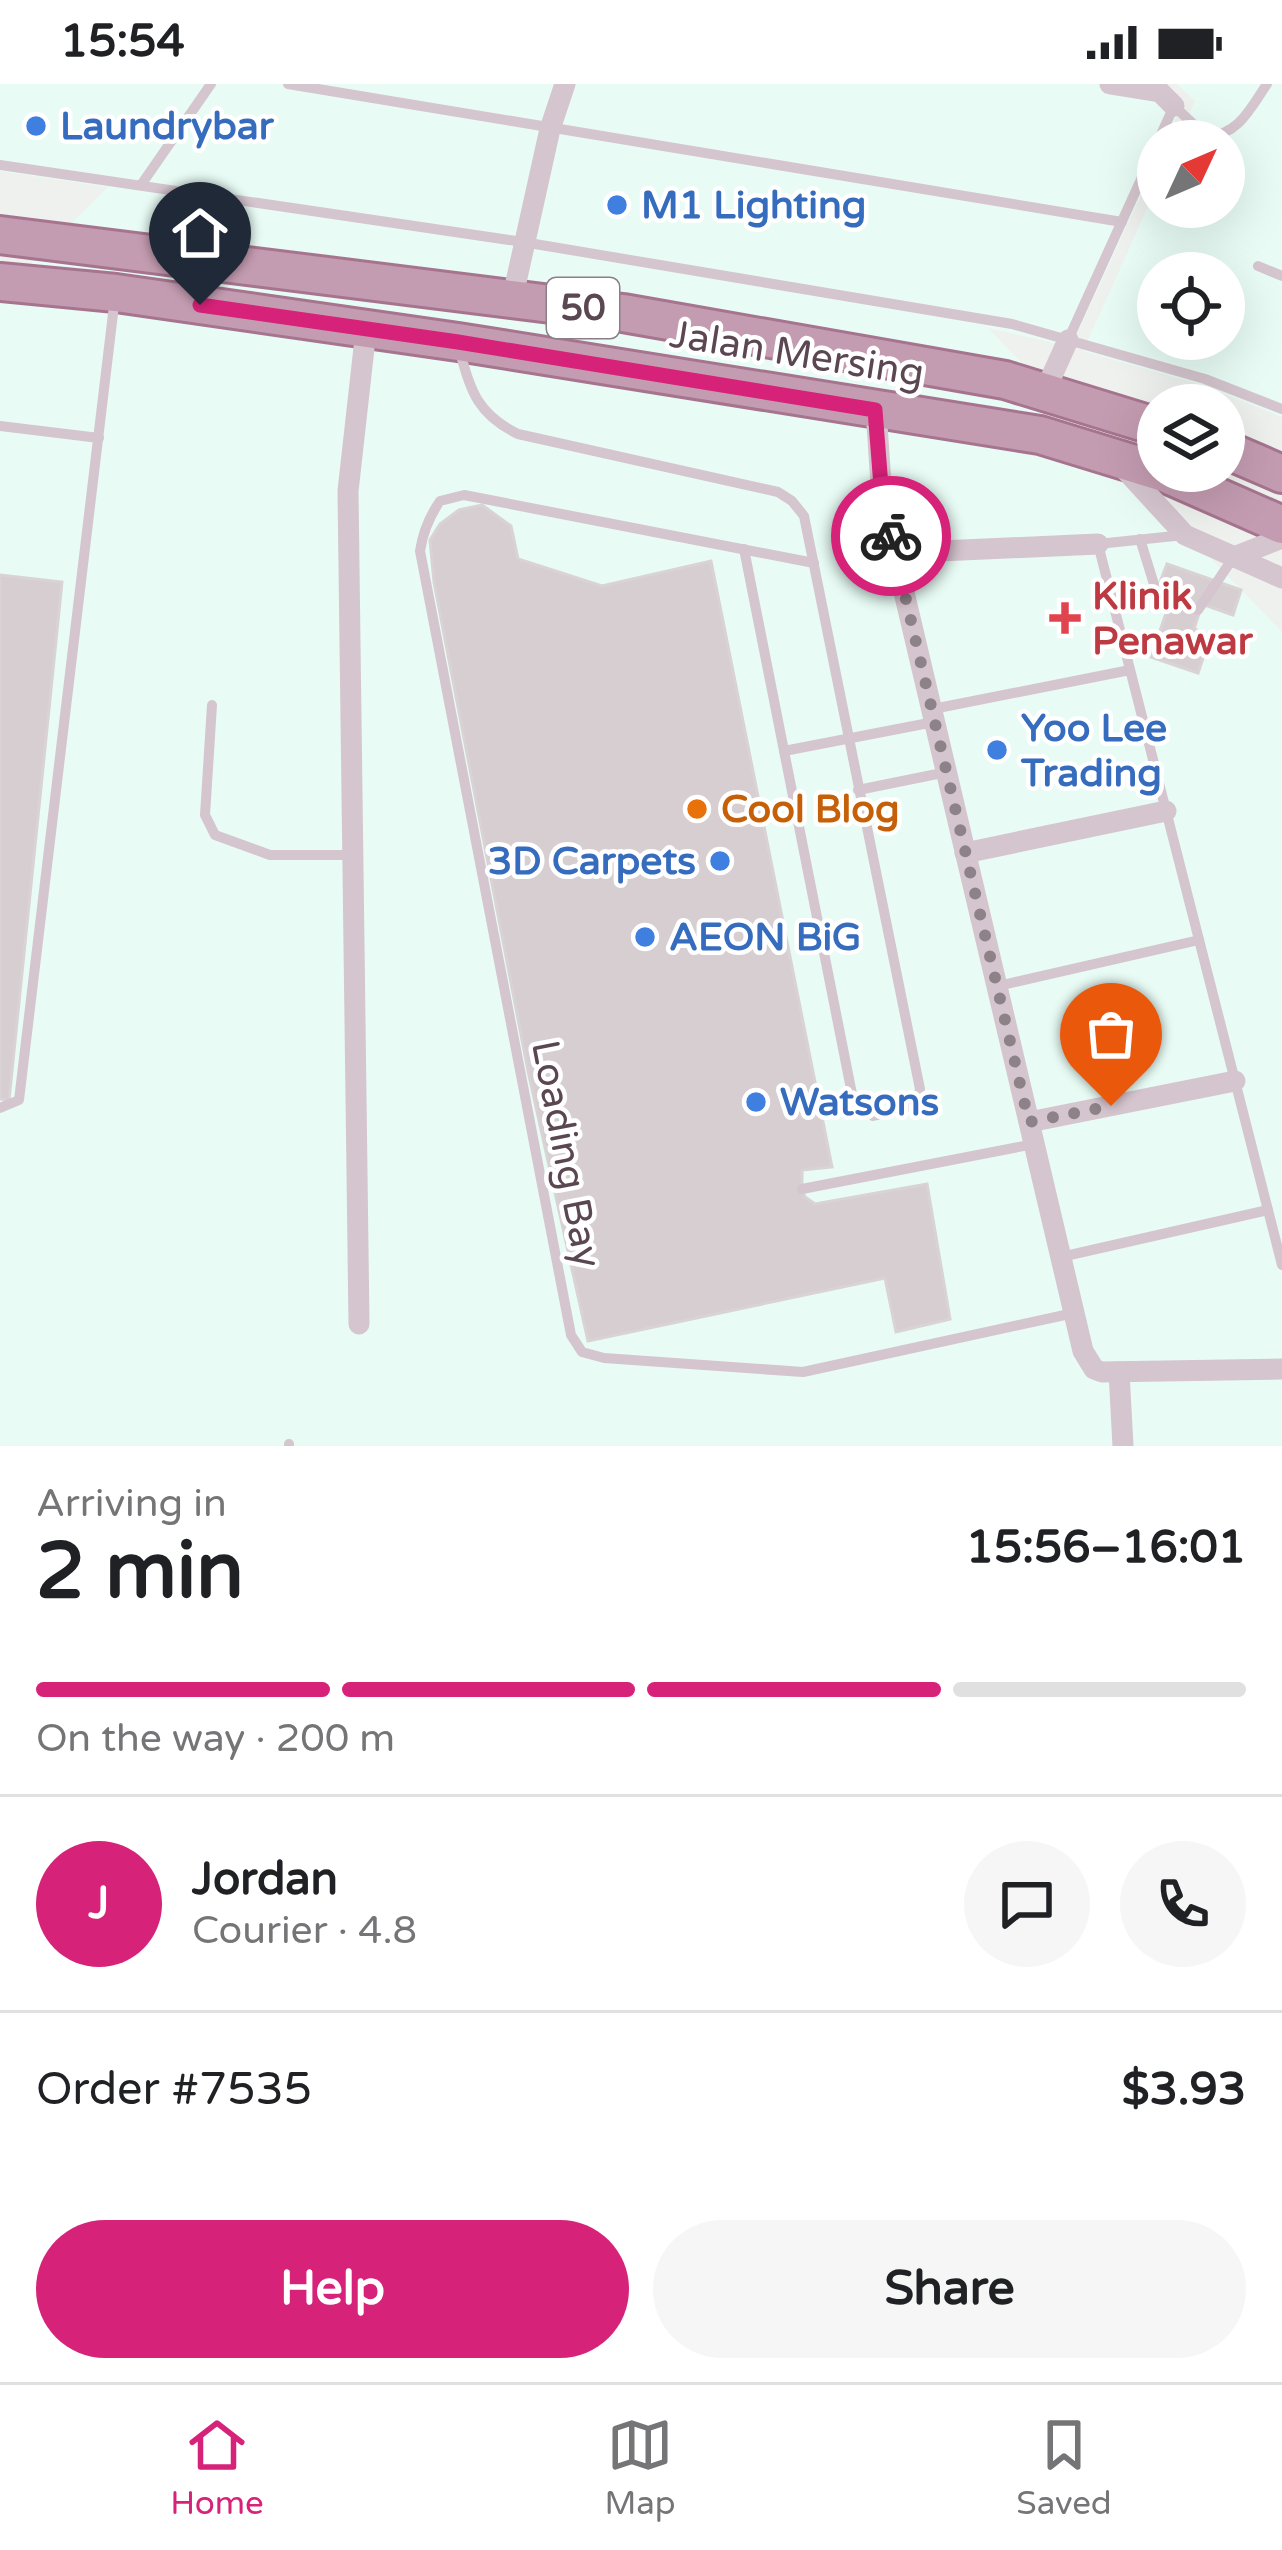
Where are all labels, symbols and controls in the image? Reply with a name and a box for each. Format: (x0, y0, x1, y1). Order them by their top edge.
text: 15:54 (60, 15, 185, 69)
place label: Laundrybar (60, 103, 275, 150)
marker: Laundrybar (23, 113, 49, 139)
north arrow (1137, 120, 1245, 228)
map controls (1137, 120, 1245, 492)
pin (149, 182, 251, 305)
place label: M1 Lighting (641, 182, 866, 229)
marker: M1 Lighting (604, 192, 630, 218)
icon: home (167, 200, 233, 266)
button: locate (1137, 252, 1245, 360)
road number: 50 (547, 278, 619, 338)
street label: Jalan Mersing (667, 311, 927, 397)
button: layers (1137, 384, 1245, 492)
courier (831, 476, 951, 596)
icon: bike (858, 503, 924, 569)
place label: Klinik Penawar (1092, 573, 1254, 665)
marker: Klinik Penawar (1049, 602, 1081, 634)
place label: Yoo Lee Trading (1020, 705, 1167, 797)
marker: Yoo Lee Trading (984, 737, 1010, 763)
place label: Cool Blog (721, 786, 900, 833)
marker: Cool Blog (684, 796, 710, 822)
place label: 3D Carpets (488, 838, 696, 885)
marker: 3D Carpets (707, 848, 733, 874)
place label: AEON BiG (669, 914, 861, 961)
marker: AEON BiG (632, 924, 658, 950)
pin (1060, 983, 1162, 1106)
icon: bag (1078, 1001, 1144, 1067)
street label: Loading Bay (521, 1036, 611, 1272)
place label: Watsons (780, 1079, 939, 1126)
marker: Watsons (743, 1089, 769, 1115)
text: Arriving in (36, 1480, 227, 1527)
text: 15:56–16:01 (966, 1521, 1246, 1575)
text: 2 min (36, 1525, 244, 1619)
text: On the way · 200 m (36, 1715, 395, 1762)
button: chat (964, 1841, 1090, 1967)
button: phone (1120, 1841, 1246, 1967)
text: Jordan (192, 1853, 338, 1907)
text: J (89, 1877, 109, 1931)
text: Courier · 4.8 (192, 1907, 417, 1954)
text: Order #7535 (36, 2063, 312, 2117)
text: $3.93 (1122, 2063, 1246, 2117)
button: Help (36, 2220, 629, 2358)
button: Share (653, 2220, 1246, 2358)
tab: Home (170, 2412, 264, 2523)
tab: Map (604, 2412, 676, 2523)
tab: Saved (1016, 2412, 1112, 2523)

